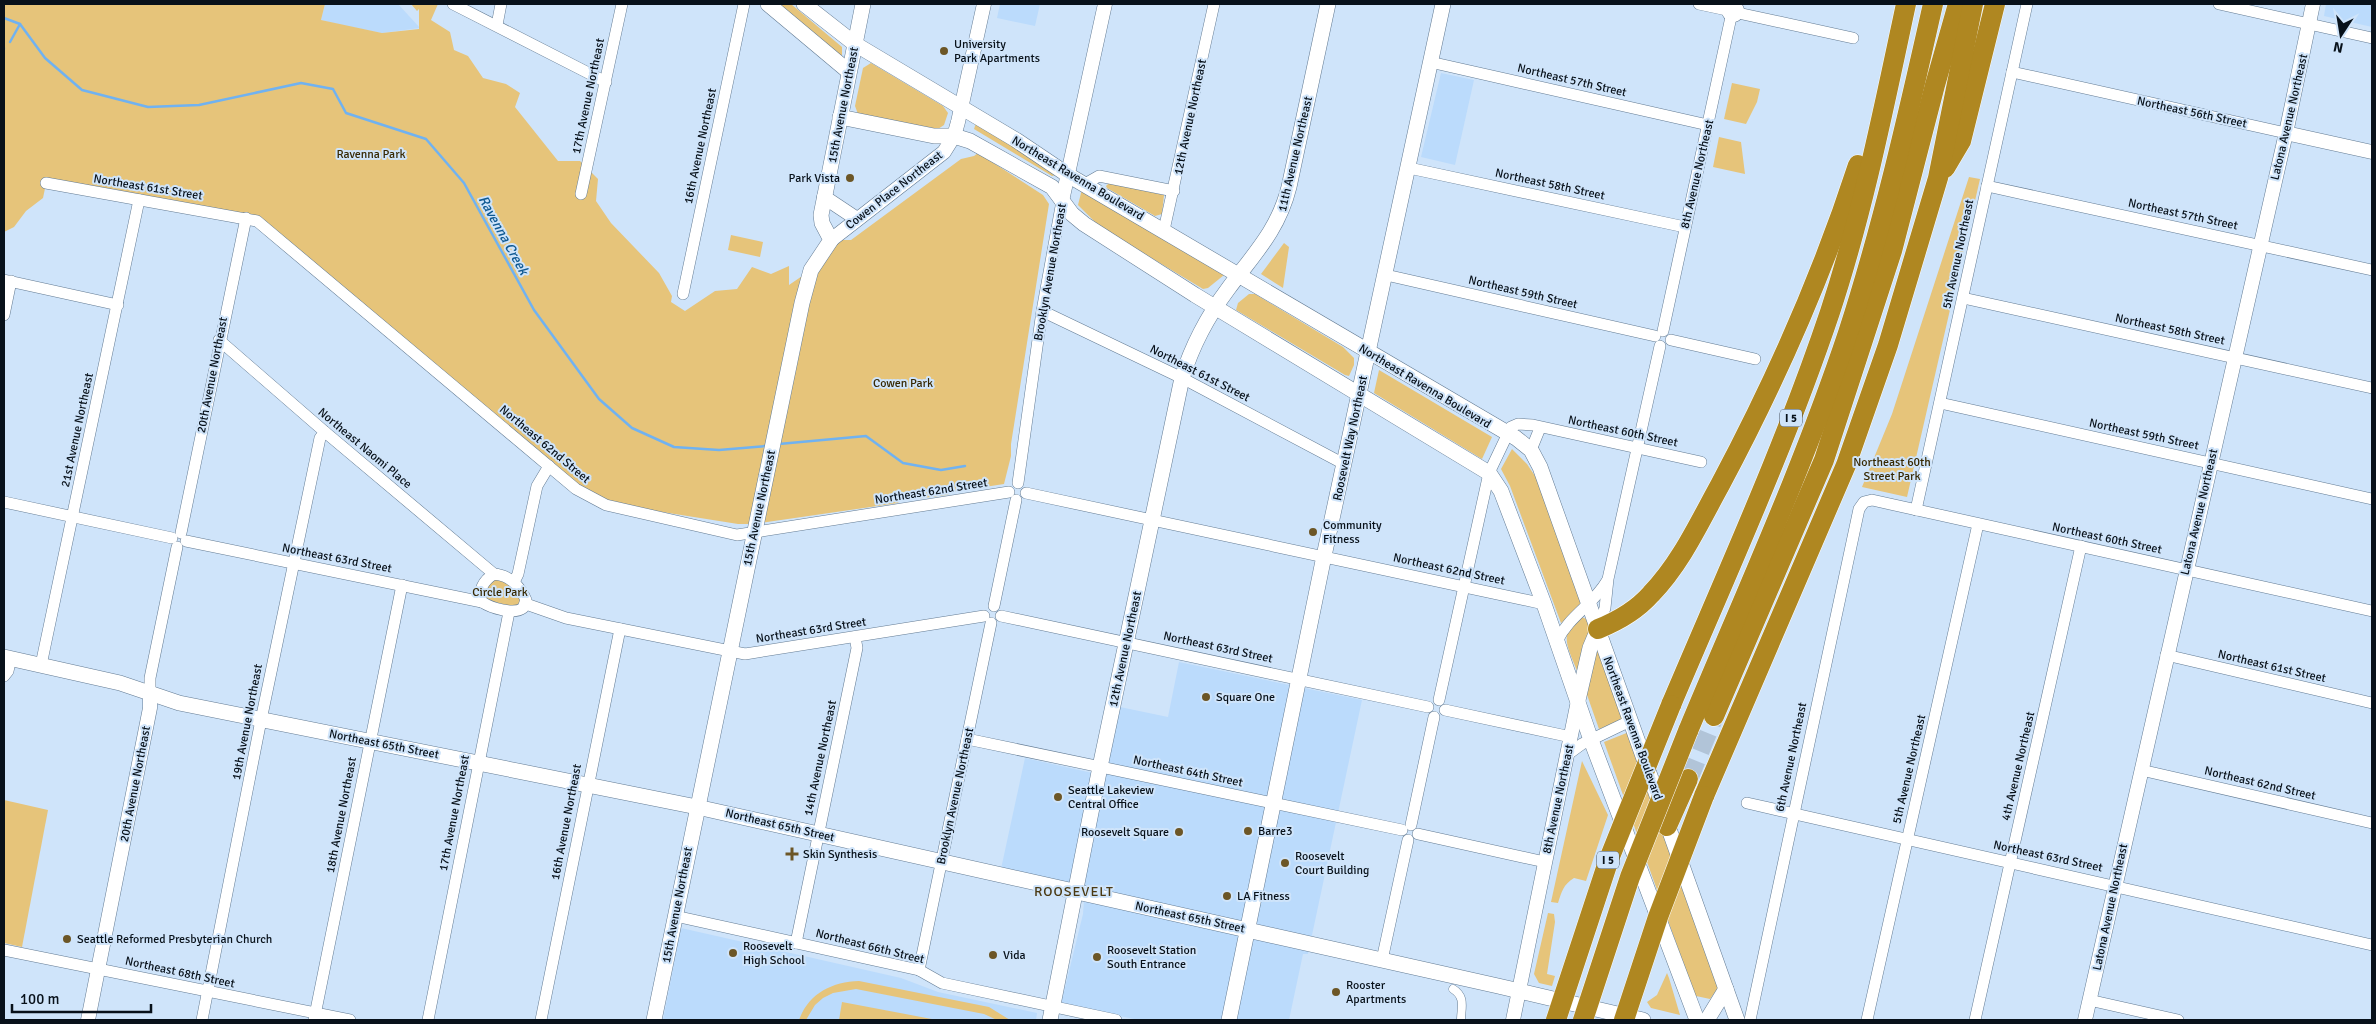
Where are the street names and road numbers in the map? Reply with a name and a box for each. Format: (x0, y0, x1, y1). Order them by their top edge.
street label: 17th Avenue Northeast (569, 37, 608, 155)
street label: 15th Avenue Northeast (825, 46, 862, 164)
street label: Latona Avenue Northeast (2268, 52, 2311, 182)
street label: 12th Avenue Northeast (1171, 58, 1210, 176)
street label: Northeast 57th Street (1516, 61, 1628, 100)
street label: 16th Avenue Northeast (681, 87, 720, 205)
street label: Northeast 56th Street (2136, 94, 2248, 131)
street label: 11th Avenue Northeast (1275, 95, 1316, 213)
street label: 8th Avenue Northeast (1678, 118, 1717, 230)
street label: Northeast Ravenna Boulevard (1009, 133, 1147, 224)
street label: Cowen Place Northeast (843, 148, 946, 233)
street label: Northeast 58th Street (1494, 166, 1606, 203)
street label: Northeast 61st Street (92, 171, 204, 204)
street label: Northeast 57th Street (2127, 196, 2239, 233)
street label: 5th Avenue Northeast (1940, 198, 1977, 310)
street label: Brooklyn Avenue Northeast (1031, 202, 1070, 342)
street label: Northeast 59th Street (1467, 273, 1579, 312)
street label: Northeast 58th Street (2114, 311, 2226, 348)
street label: 20th Avenue Northeast (194, 316, 231, 434)
street label: Northeast Ravenna Boulevard (1356, 341, 1494, 432)
street label: Northeast 61st Street (1147, 342, 1252, 405)
street label: 21st Avenue Northeast (58, 372, 97, 489)
street label: Roosevelt Way Northeast (1330, 374, 1371, 502)
street label: Northeast 62nd Street (496, 402, 593, 487)
street label: Northeast Naomi Place (315, 405, 415, 492)
road number: I 5 (1780, 409, 1802, 426)
street label: Northeast 60th Street (1567, 413, 1679, 450)
street label: Northeast 59th Street (2088, 416, 2200, 453)
street label: Latona Avenue Northeast (2178, 447, 2221, 577)
street label: 15th Avenue Northeast (740, 449, 779, 567)
street label: Northeast 62nd Street (874, 475, 988, 508)
street label: Northeast 60th Street (2051, 520, 2163, 557)
street label: Northeast 63rd Street (281, 540, 393, 576)
street label: Northeast 62nd Street (1392, 550, 1506, 589)
street label: 12th Avenue Northeast (1106, 590, 1145, 708)
street label: Northeast 63rd Street (755, 614, 867, 647)
street label: Northeast 63rd Street (1162, 629, 1274, 666)
street label: Northeast 61st Street (2216, 647, 2327, 686)
street label: Northeast Ravenna Boulevard (1600, 654, 1666, 802)
street label: 19th Avenue Northeast (229, 663, 266, 781)
street label: 14th Avenue Northeast (801, 699, 840, 817)
street label: 6th Avenue Northeast (1773, 701, 1810, 813)
street label: 4th Avenue Northeast (1999, 710, 2038, 822)
street label: 5th Avenue Northeast (1890, 713, 1929, 825)
street label: 20th Avenue Northeast (117, 725, 154, 843)
street label: Northeast 65th Street (328, 726, 440, 762)
street label: Brooklyn Avenue Northeast (934, 726, 977, 866)
street label: 8th Avenue Northeast (1540, 743, 1577, 855)
street label: Northeast 64th Street (1132, 753, 1244, 790)
street label: 17th Avenue Northeast (436, 754, 473, 872)
street label: 18th Avenue Northeast (323, 756, 360, 874)
street label: 16th Avenue Northeast (548, 763, 585, 881)
street label: Northeast 62nd Street (2203, 763, 2317, 804)
street label: Northeast 65th Street (724, 806, 836, 845)
street label: Northeast 63rd Street (1992, 838, 2104, 875)
street label: Latona Avenue Northeast (2090, 842, 2131, 972)
street label: 15th Avenue Northeast (659, 846, 696, 964)
road number: I 5 (1597, 852, 1619, 868)
street label: Northeast 65th Street (1134, 899, 1246, 936)
street label: Northeast 66th Street (814, 926, 926, 967)
street label: Northeast 68th Street (124, 954, 236, 991)

